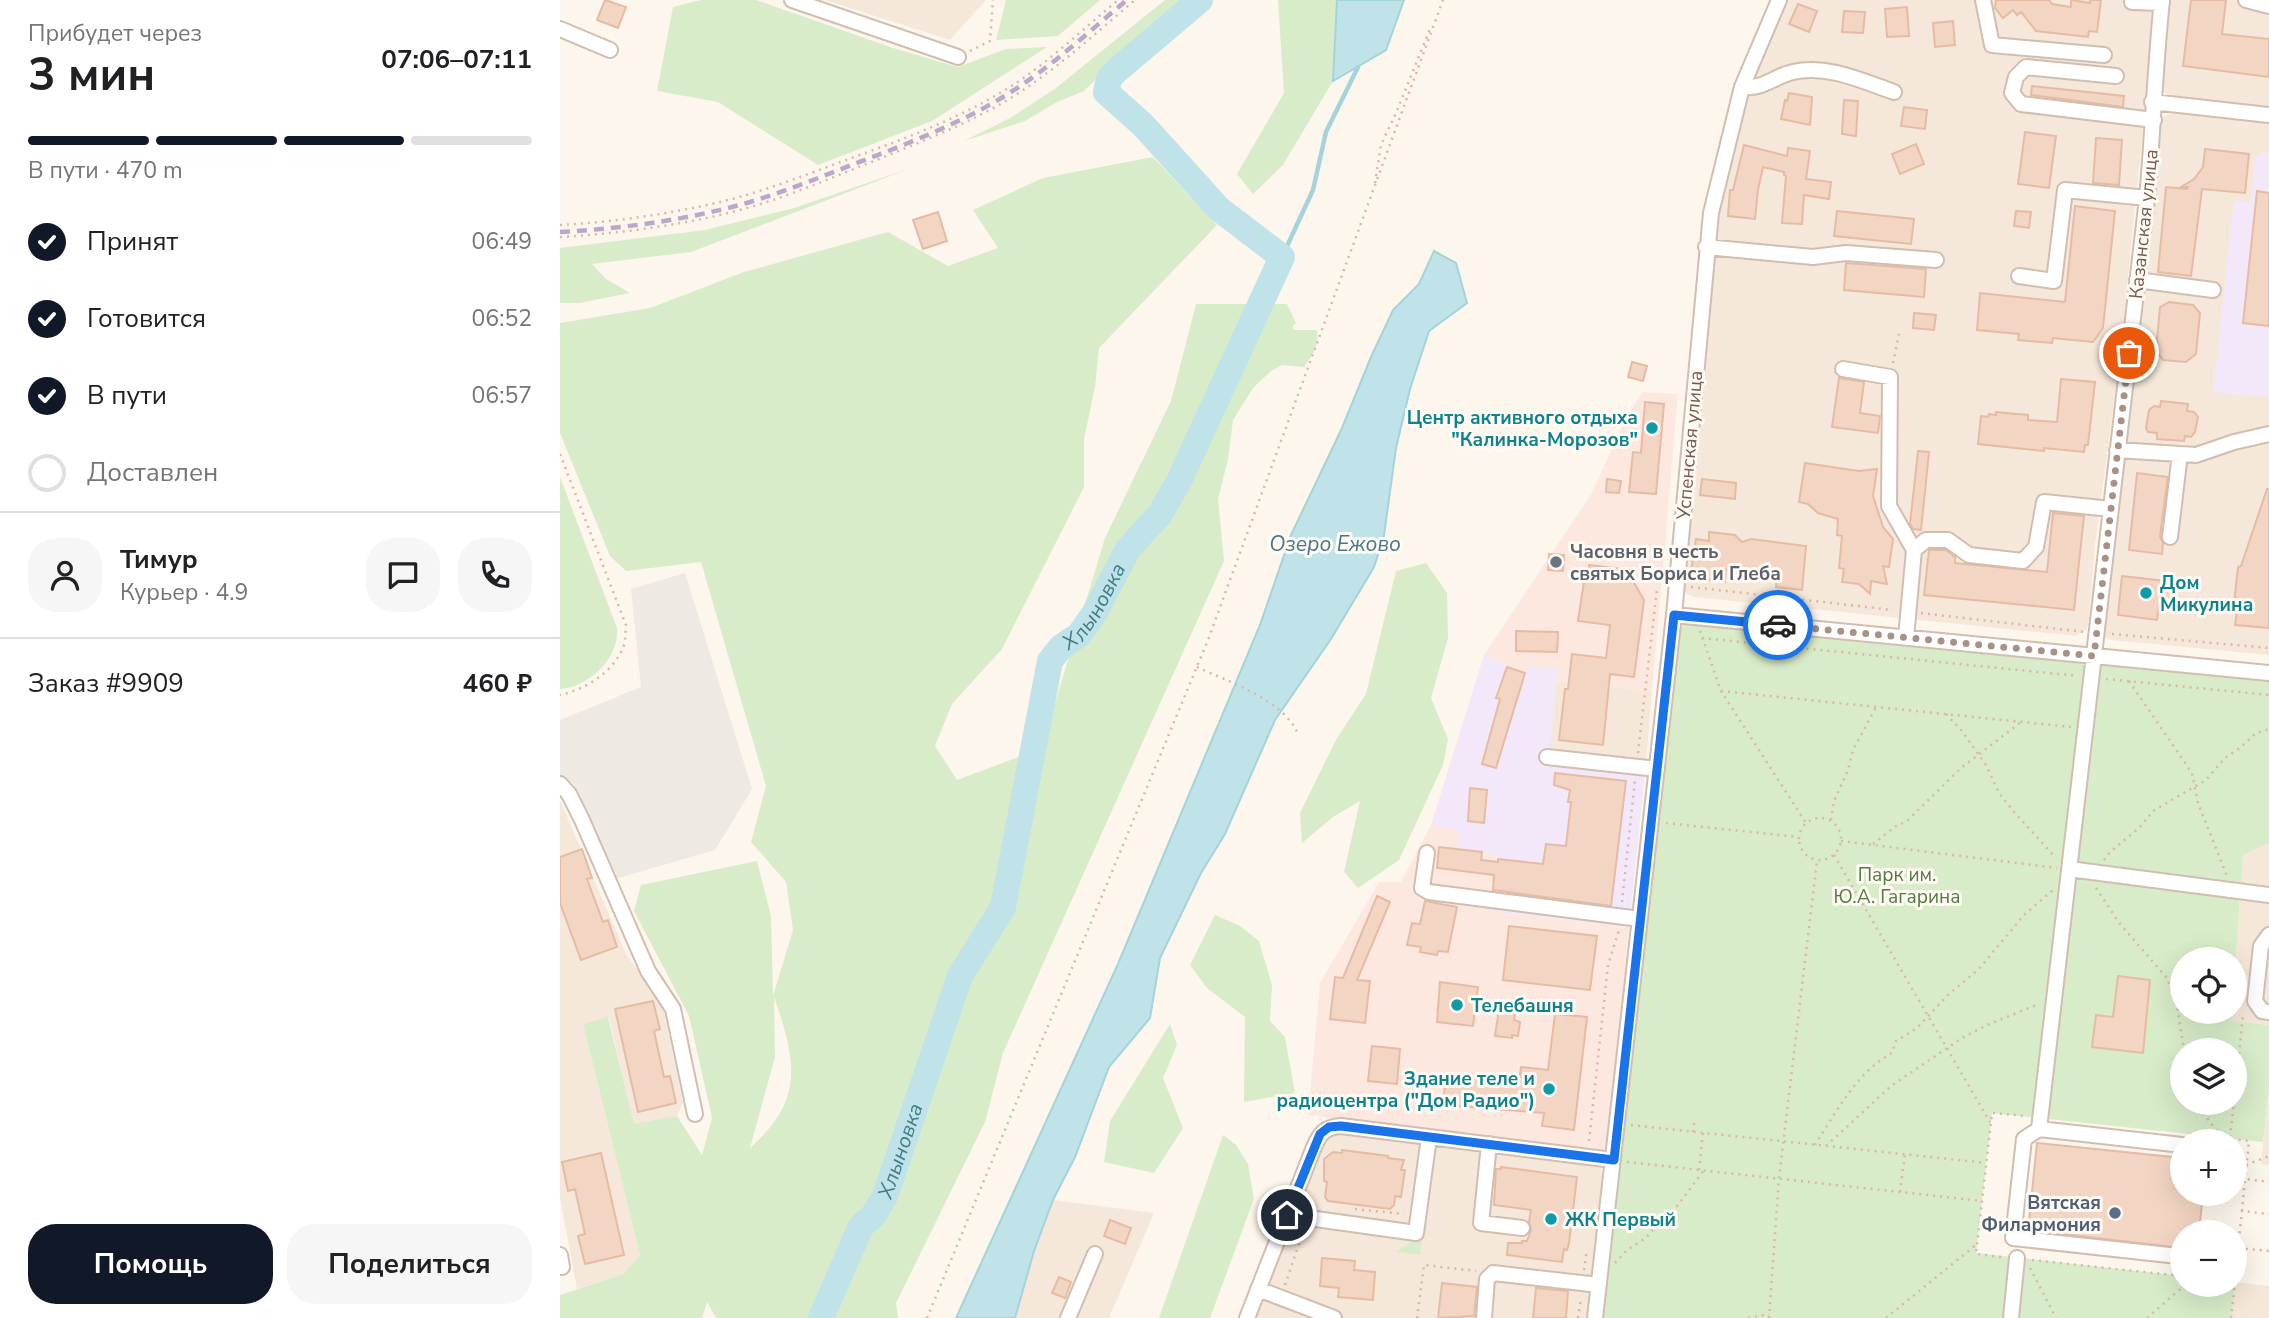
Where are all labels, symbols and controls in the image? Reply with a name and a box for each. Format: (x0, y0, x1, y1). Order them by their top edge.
text: Прибудет через (28, 18, 202, 49)
text: 07:06–07:11 (381, 42, 532, 77)
text: 3 мин (28, 43, 155, 106)
street label: Казанская улица (2123, 148, 2165, 300)
text: В пути · 470 m (28, 155, 183, 186)
icon: check (28, 223, 66, 261)
text: Принят (87, 224, 178, 259)
text: 06:49 (472, 226, 532, 257)
icon: check (28, 300, 66, 338)
text: Готовится (87, 301, 206, 336)
text: 06:52 (472, 303, 532, 334)
pin (2099, 323, 2159, 383)
icon: bag (2110, 334, 2148, 372)
street label: Успенская улица (1670, 369, 1709, 522)
icon: check (28, 377, 66, 415)
text: В пути (87, 378, 167, 413)
text: 06:57 (472, 380, 532, 411)
place label: Центр активного отдыха "Калинка-Морозов" (1407, 405, 1638, 453)
marker: Центр активного отдыха "Калинка-Морозов" (1644, 420, 1660, 436)
text: Доставлен (87, 455, 218, 490)
water label: Озеро Ежово (1269, 530, 1401, 558)
button: person (28, 538, 102, 612)
button: chat (366, 538, 440, 612)
button: phone (458, 538, 532, 612)
place label: Часовня в честь святых Бориса и Глеба (1570, 539, 1781, 587)
text: Тимур (120, 542, 198, 577)
marker: Часовня в честь святых Бориса и Глеба (1548, 554, 1564, 570)
water label: Хлыновка (1056, 558, 1132, 657)
place label: Дом Микулина (2160, 570, 2253, 618)
text: Курьер · 4.9 (120, 577, 248, 608)
marker: Дом Микулина (2138, 585, 2154, 601)
courier (1743, 590, 1813, 660)
icon: car (1759, 606, 1797, 644)
text: Заказ #9909 (28, 666, 184, 701)
text: 460 ₽ (463, 666, 532, 701)
park label: Парк им. Ю.А. Гагарина (1833, 862, 1961, 910)
map controls (2170, 947, 2247, 1297)
button: locate (2170, 947, 2247, 1024)
place label: Телебашня (1471, 993, 1574, 1019)
marker: Телебашня (1449, 997, 1465, 1013)
button: layers (2170, 1038, 2247, 1115)
place label: Здание теле и радиоцентра ("Дом Радио") (1276, 1066, 1535, 1114)
marker: Здание теле и радиоцентра ("Дом Радио") (1541, 1081, 1557, 1097)
water label: Хлыновка (871, 1099, 930, 1203)
button: + (2170, 1129, 2247, 1206)
pin (1257, 1185, 1317, 1245)
place label: Вятская Филармония (1981, 1190, 2101, 1238)
icon: home (1268, 1196, 1306, 1234)
marker: Вятская Филармония (2107, 1205, 2123, 1221)
place label: ЖК Первый (1565, 1207, 1676, 1233)
marker: ЖК Первый (1543, 1211, 1559, 1227)
button: − (2170, 1220, 2247, 1297)
button: Помощь (28, 1224, 273, 1304)
button: Поделиться (287, 1224, 532, 1304)

